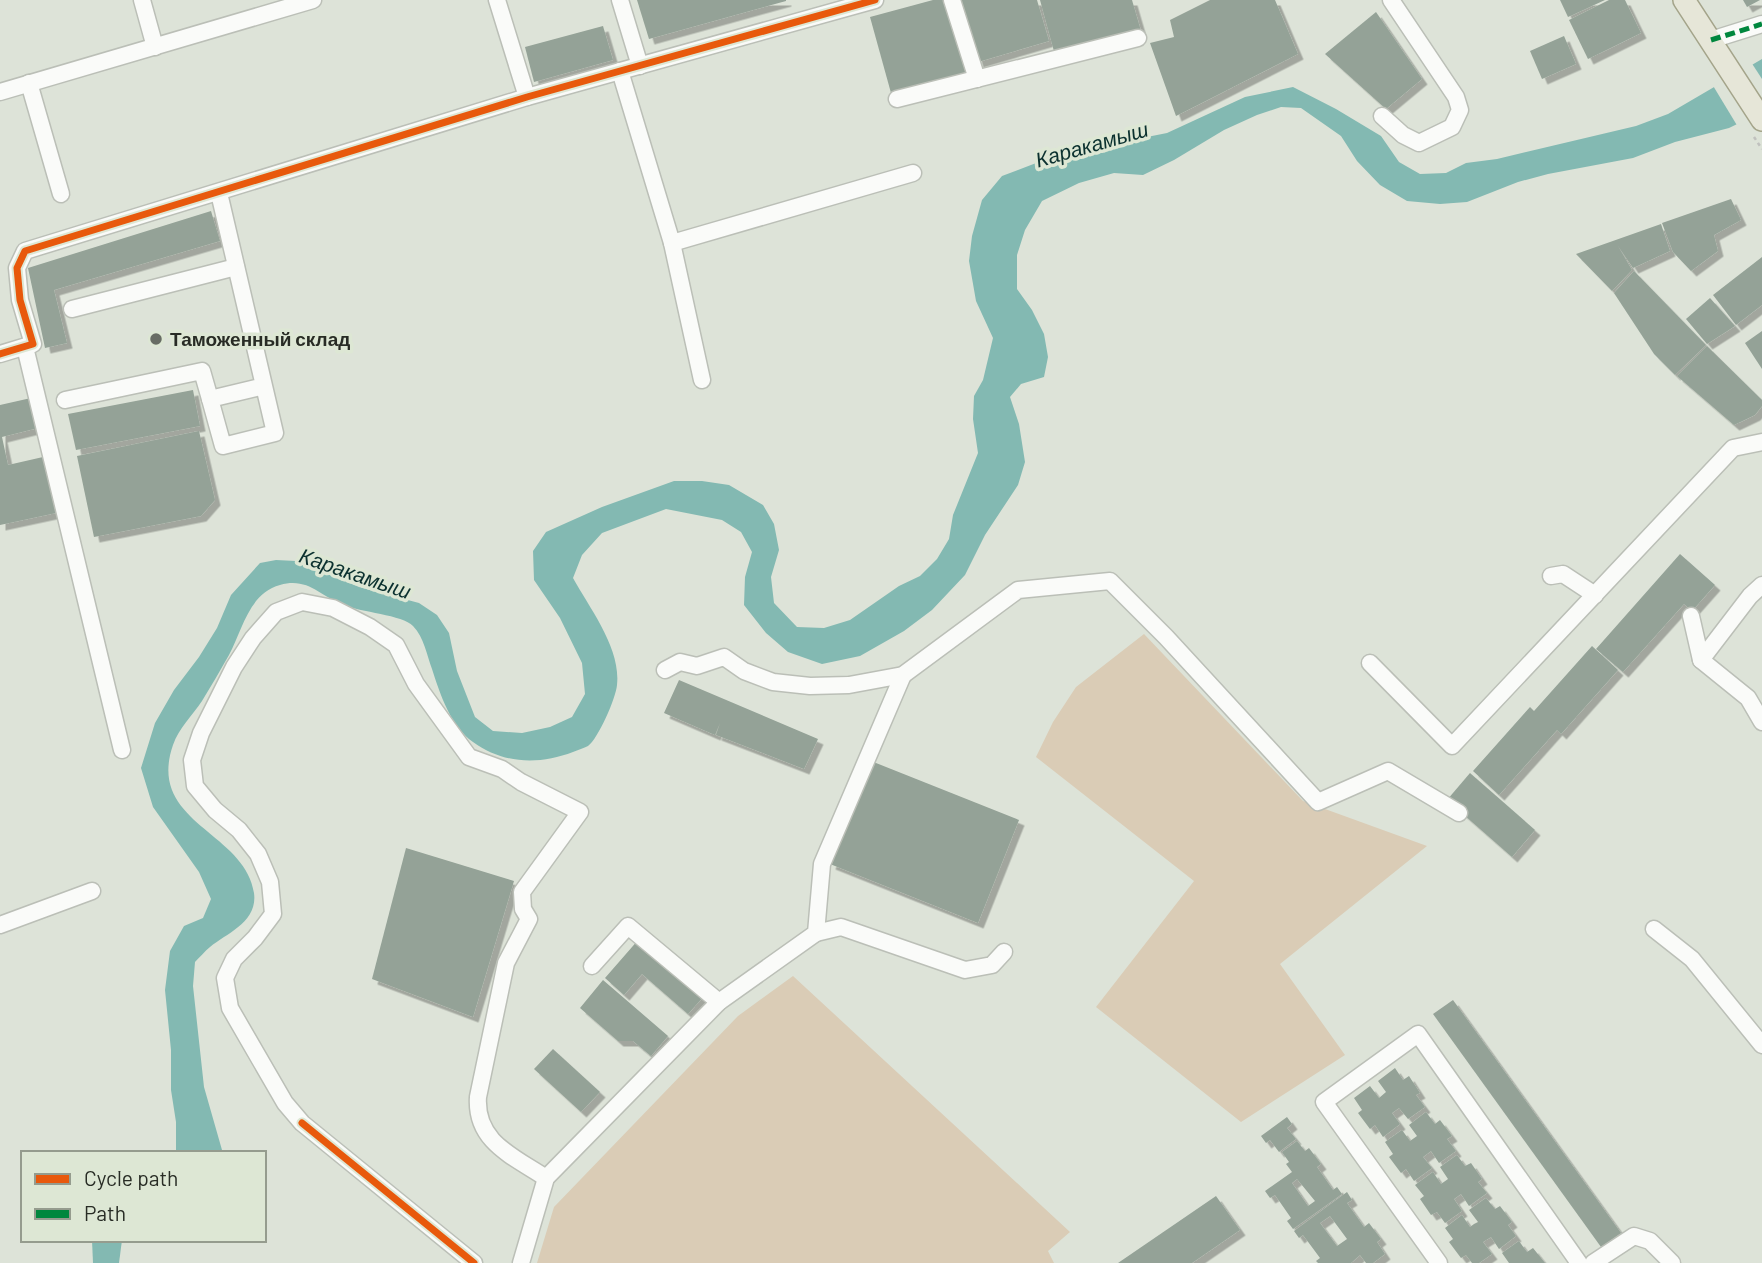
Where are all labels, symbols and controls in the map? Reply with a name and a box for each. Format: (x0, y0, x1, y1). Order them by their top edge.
water label: Каракамыш (1032, 115, 1151, 172)
place label: Таможенный склад (170, 327, 350, 350)
marker: Таможенный склад (148, 331, 164, 347)
water label: Каракамыш (296, 542, 415, 604)
legend (21, 1151, 266, 1242)
text: Cycle path (84, 1165, 178, 1190)
text: Path (84, 1200, 126, 1225)

